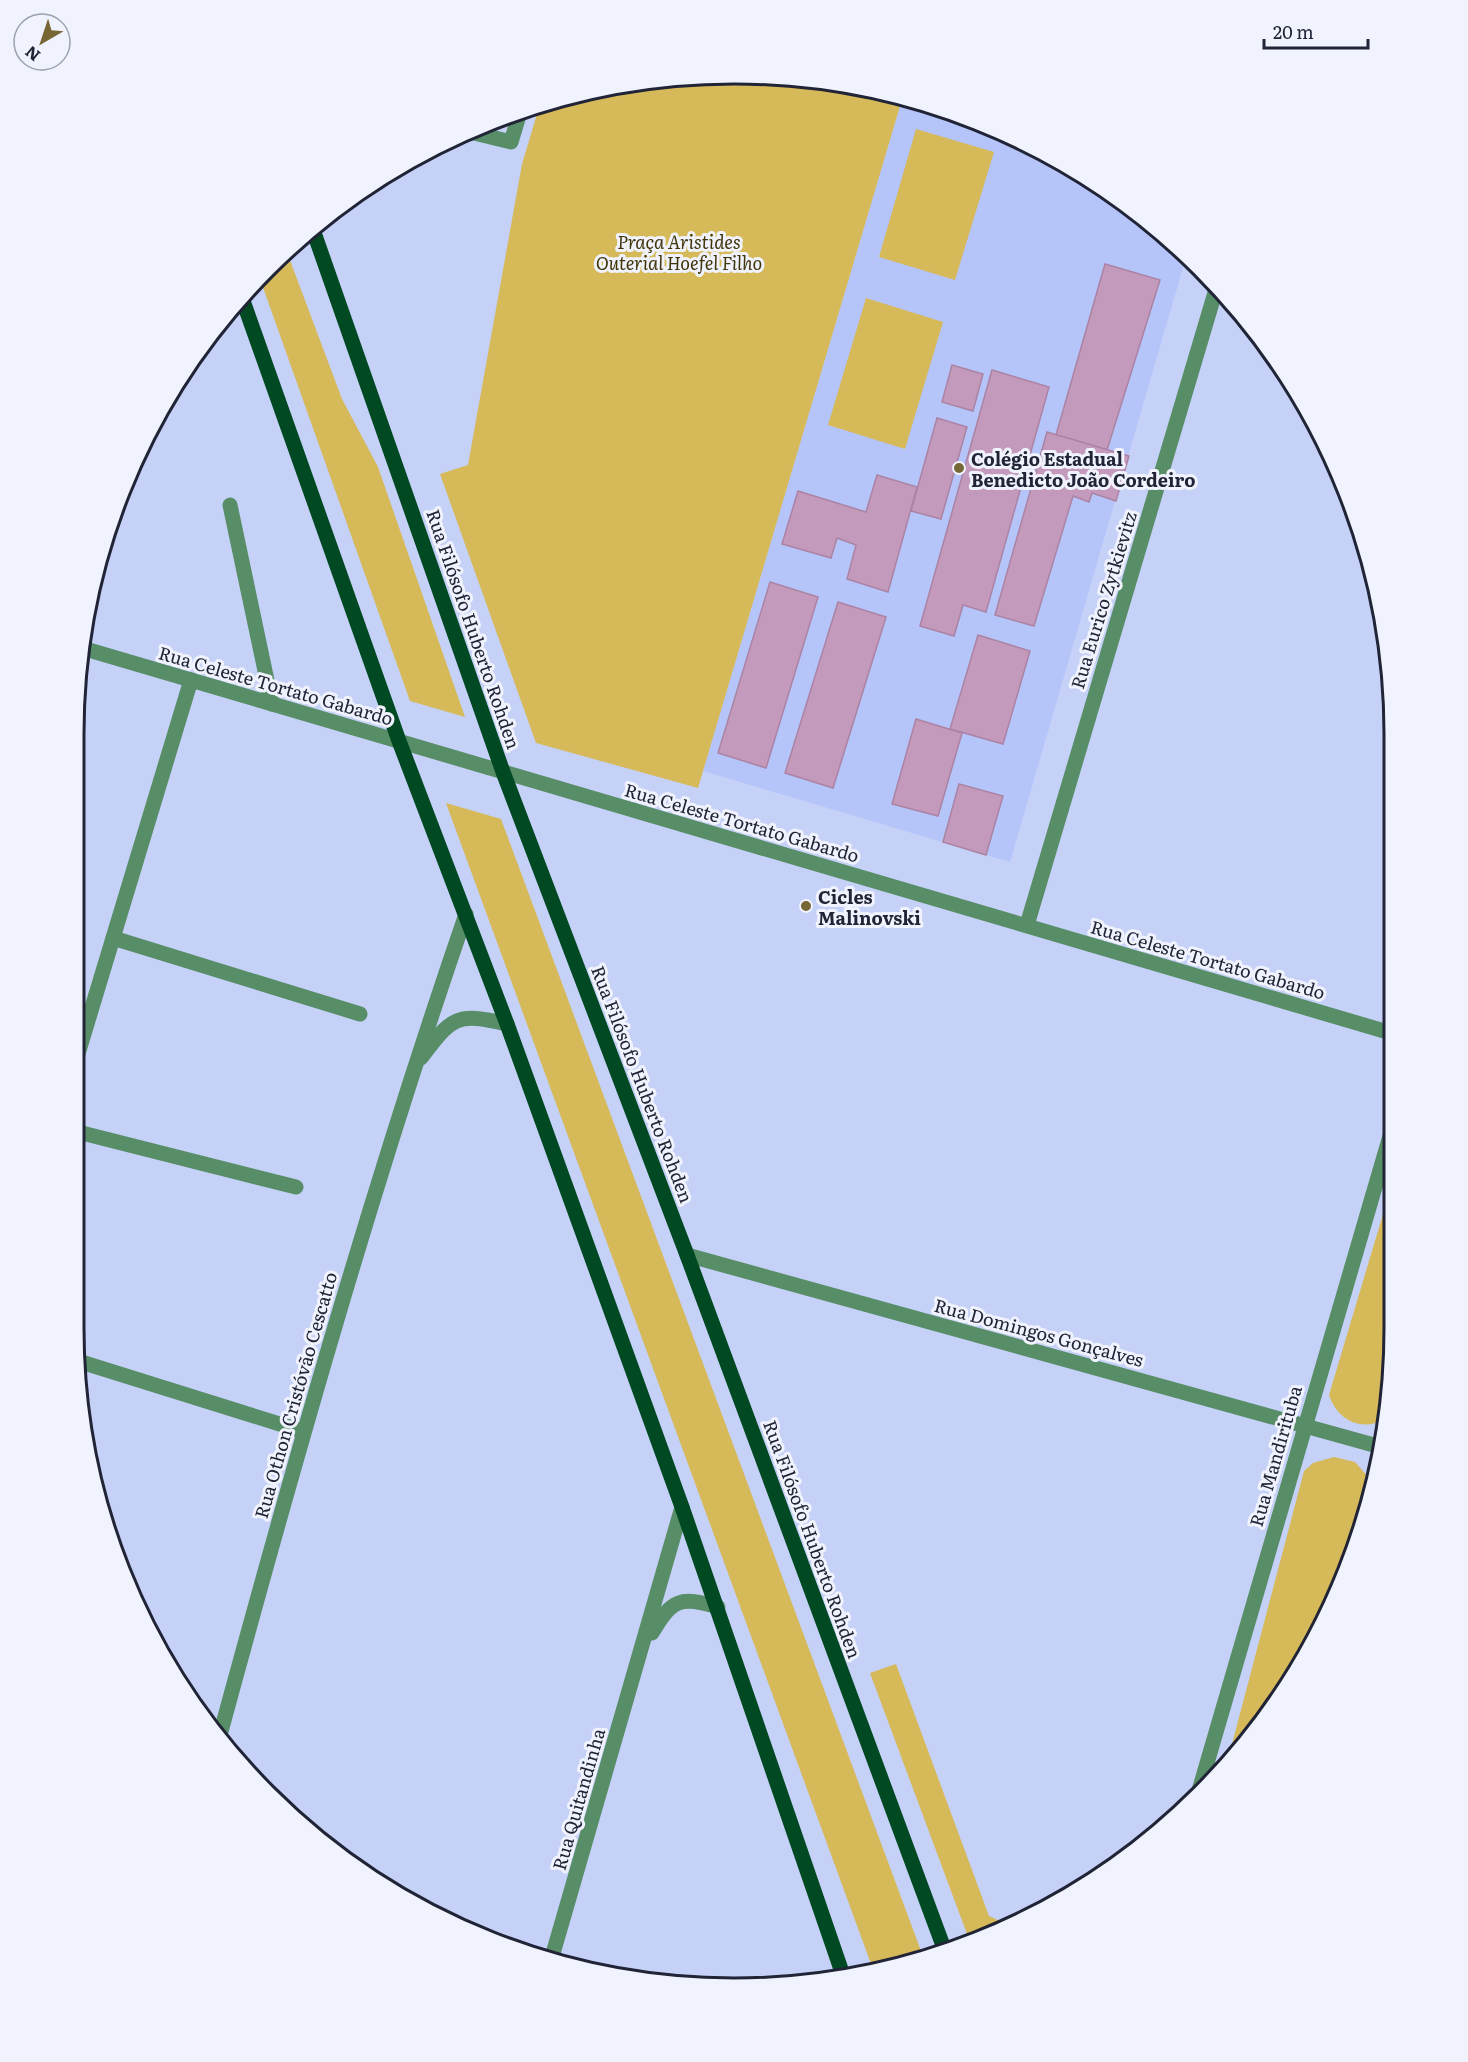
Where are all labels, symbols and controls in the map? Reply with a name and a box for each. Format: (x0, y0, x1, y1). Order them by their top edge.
north arrow (12, 12, 72, 72)
scale bar (1264, 12, 1368, 50)
text: 20 m (1273, 18, 1314, 45)
text: N (19, 41, 45, 68)
park label: Praça Aristides Outerial Hoefel Filho (596, 228, 762, 276)
place label: Colégio Estadual Benedicto João Cordeiro (971, 445, 1195, 493)
marker: Colégio Estadual Benedicto João Cordeiro (952, 461, 966, 475)
street label: Rua Filósofo Huberto Rohden (420, 506, 528, 753)
street label: Rua Eurico Zytkievitz (1063, 508, 1143, 692)
street label: Rua Celeste Tortato Gabardo (156, 639, 396, 731)
street label: Rua Celeste Tortato Gabardo (622, 776, 862, 868)
place label: Cicles Malinovski (818, 883, 921, 931)
marker: Cicles Malinovski (799, 899, 813, 913)
street label: Rua Celeste Tortato Gabardo (1088, 913, 1328, 1005)
street label: Rua Filósofo Huberto Rohden (585, 962, 701, 1206)
street label: Rua Othon Cristóvão Cescatto (247, 1269, 343, 1521)
street label: Rua Domingos Gonçalves (931, 1291, 1147, 1373)
street label: Rua Mandirituba (1242, 1382, 1308, 1530)
street label: Rua Filósofo Huberto Rohden (757, 1416, 869, 1662)
street label: Rua Quitandinha (545, 1725, 611, 1873)

